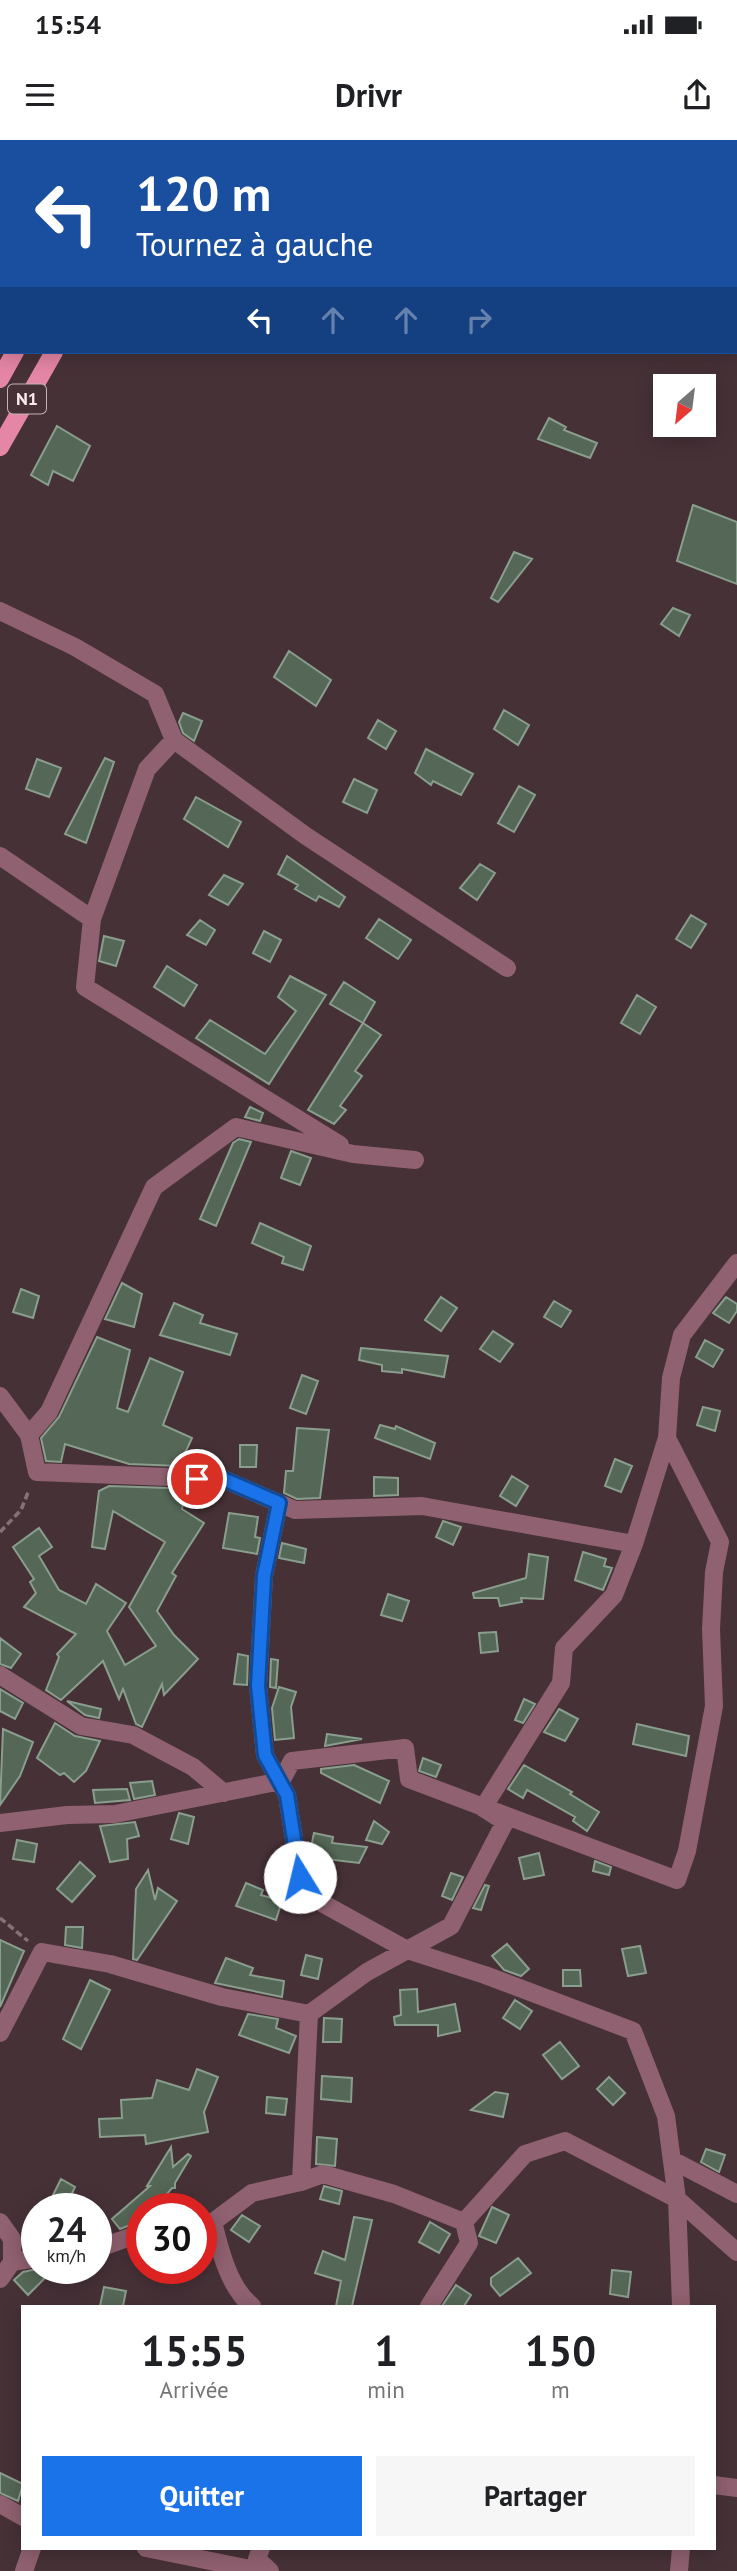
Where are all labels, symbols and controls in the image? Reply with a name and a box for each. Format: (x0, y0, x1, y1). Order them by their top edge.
text: 15:54 (35, 8, 101, 41)
text: Drivr (335, 74, 402, 116)
icon: menu (21, 76, 59, 114)
icon: share (678, 76, 716, 114)
text: 120 m (136, 161, 271, 225)
icon: left (21, 168, 112, 259)
text: Tournez à gauche (136, 223, 373, 265)
icon: left (241, 301, 279, 339)
icon: ahead (314, 301, 352, 339)
icon: ahead (387, 301, 425, 339)
icon: right (460, 301, 498, 339)
north arrow (653, 374, 716, 438)
map controls (653, 374, 716, 437)
road number: N1 (8, 384, 46, 414)
pin (167, 1449, 227, 1509)
icon: arrive (178, 1460, 216, 1498)
position arrow (263, 1840, 337, 1914)
speed limit sign: 30 (126, 2193, 217, 2284)
text: 24 (47, 2206, 86, 2252)
text: km/h (47, 2244, 86, 2267)
text: 15:55 (141, 2323, 247, 2378)
text: 1 (374, 2323, 398, 2378)
text: 150 (525, 2323, 596, 2378)
text: Arrivée (160, 2375, 229, 2404)
text: min (367, 2375, 405, 2404)
text: m (551, 2375, 570, 2404)
button: Quitter (42, 2456, 362, 2536)
button: Partager (376, 2456, 695, 2536)

